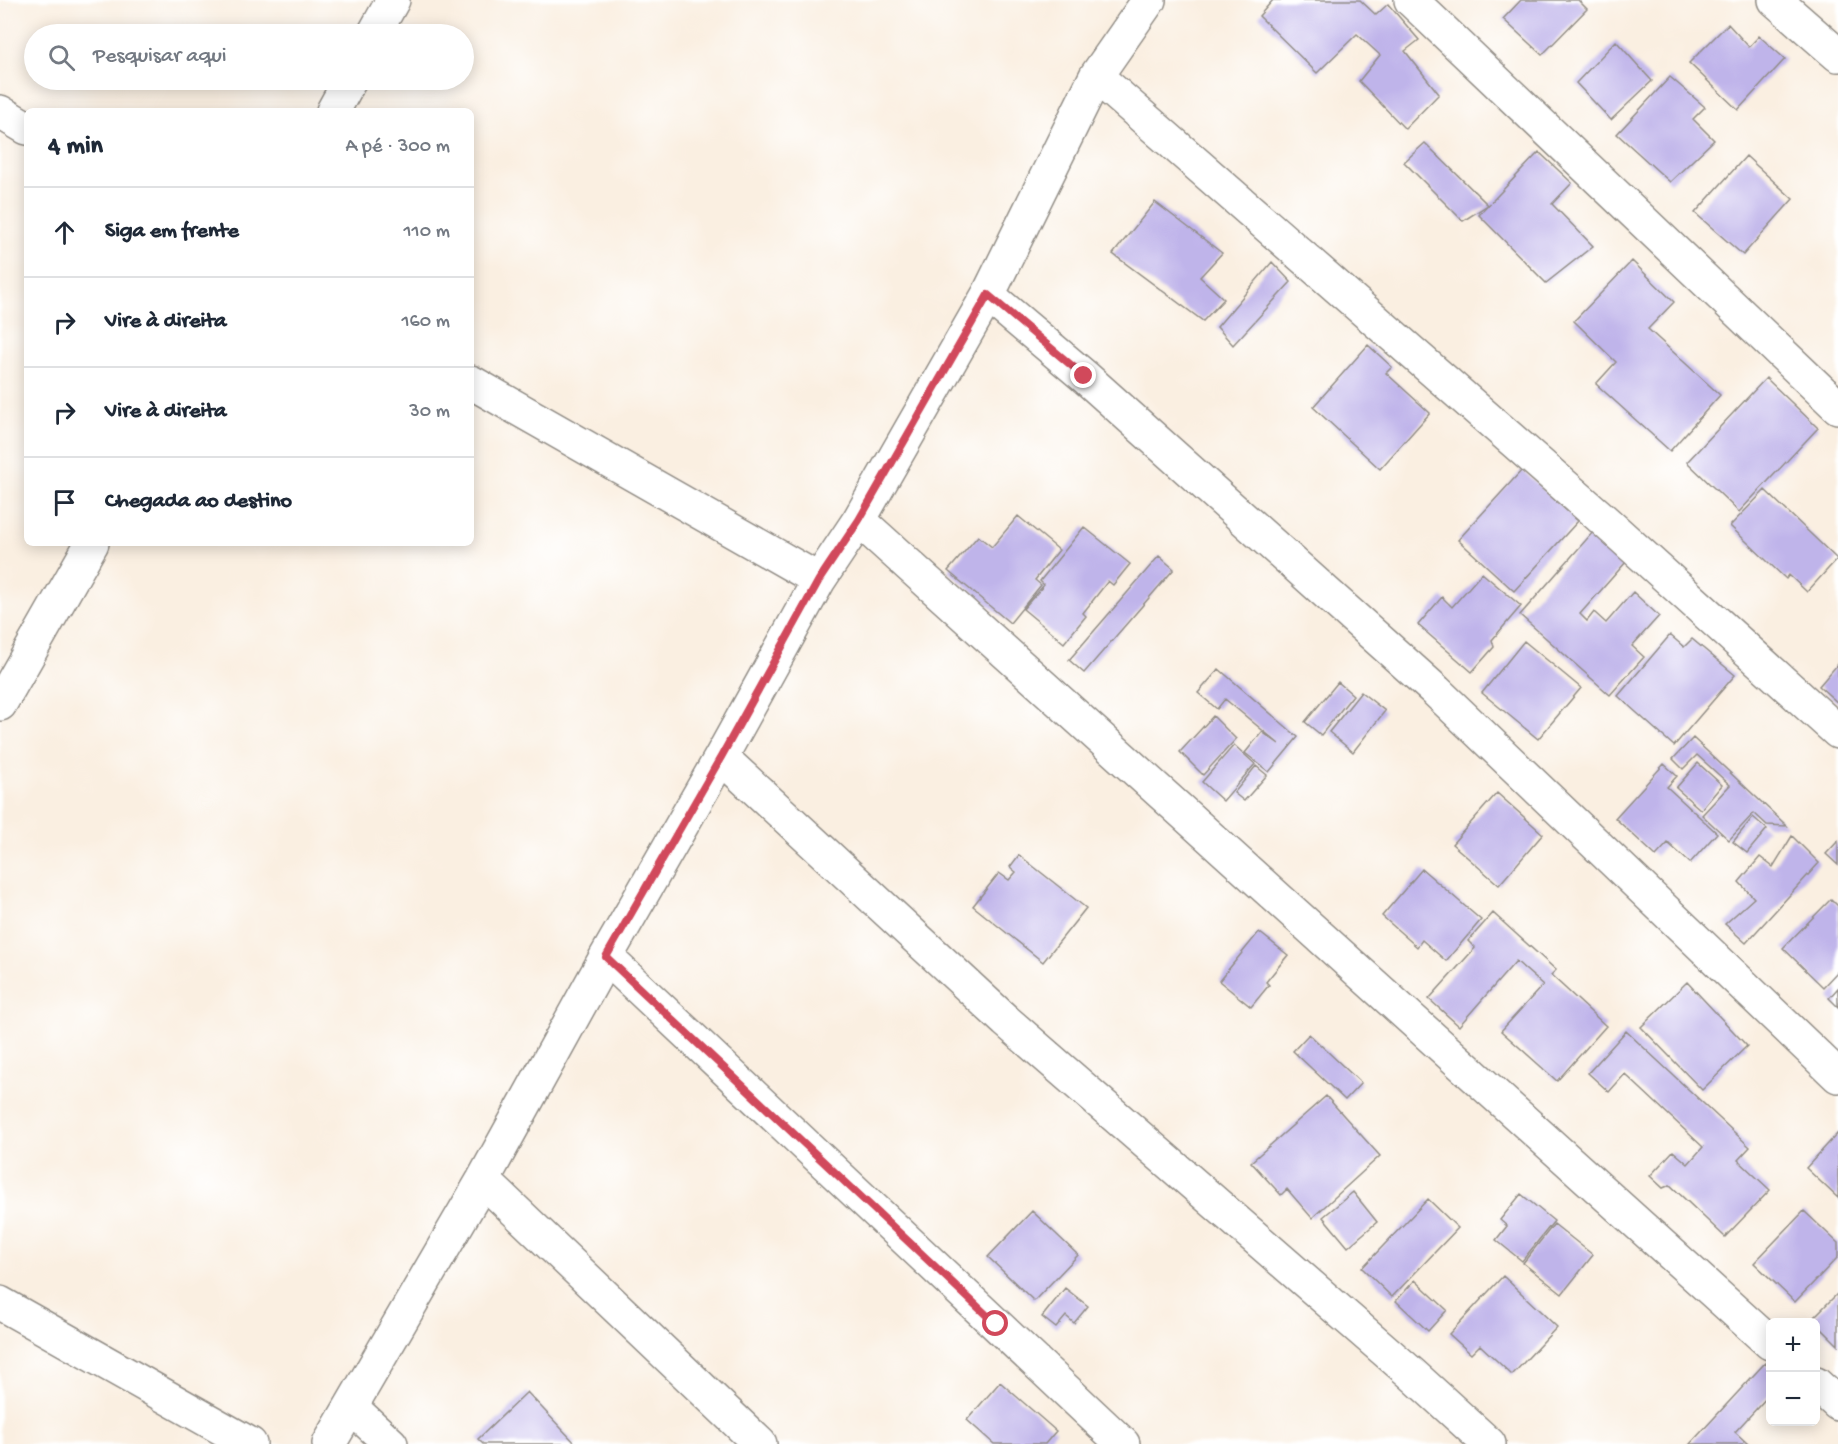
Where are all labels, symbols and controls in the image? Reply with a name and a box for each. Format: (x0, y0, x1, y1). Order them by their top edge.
search box (24, 24, 474, 90)
icon: search (45, 41, 78, 74)
text: Pesquisar aqui (93, 44, 227, 70)
text: 4 min (48, 132, 103, 163)
text: A pé · 300 m (346, 136, 450, 159)
icon: ahead (48, 216, 81, 249)
text: Siga em frente (105, 219, 239, 245)
text: 110 m (404, 221, 450, 244)
icon: right (48, 306, 81, 339)
text: Vire à direita (105, 309, 227, 335)
text: 160 m (401, 311, 450, 334)
route end (1070, 362, 1096, 388)
icon: right (48, 396, 81, 429)
text: Vire à direita (105, 399, 227, 425)
text: 30 m (409, 401, 450, 424)
icon: arrive (48, 486, 81, 519)
text: Chegada ao destino (105, 489, 292, 515)
route start (982, 1310, 1008, 1336)
map controls (1766, 1318, 1820, 1426)
button: + (1766, 1318, 1820, 1372)
button: − (1766, 1372, 1820, 1426)

